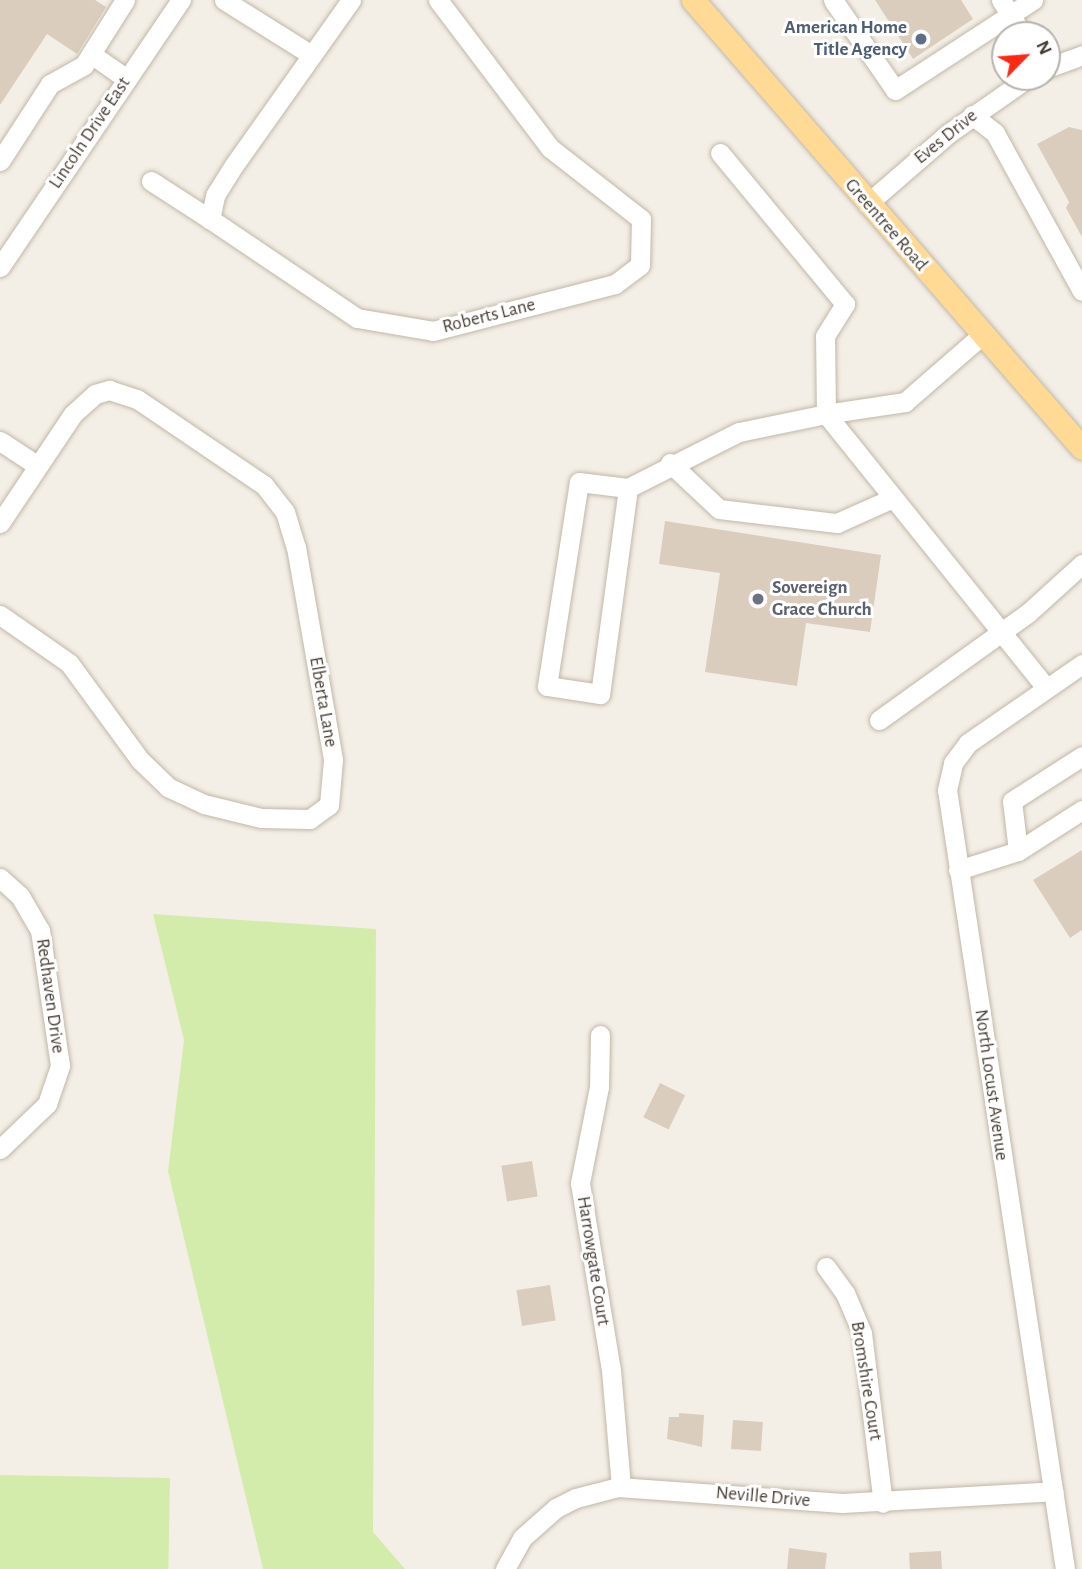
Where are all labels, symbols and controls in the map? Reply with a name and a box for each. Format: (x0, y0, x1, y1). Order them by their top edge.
place label: American Home Title Agency (784, 17, 907, 61)
north arrow (991, 21, 1061, 91)
marker: American Home Title Agency (913, 31, 929, 47)
text: N (1032, 38, 1055, 58)
street label: Lincoln Drive East (44, 73, 136, 193)
street label: Eves Drive (910, 105, 982, 169)
street label: Greentree Road (840, 174, 932, 276)
street label: Roberts Lane (440, 293, 538, 339)
place label: Sovereign Grace Church (772, 577, 872, 621)
marker: Sovereign Grace Church (750, 591, 766, 607)
street label: Elberta Lane (304, 655, 342, 749)
street label: Redhaven Drive (31, 937, 69, 1055)
street label: North Locust Avenue (969, 1008, 1013, 1162)
street label: Harrowgate Court (572, 1195, 614, 1327)
street label: Bromshire Court (845, 1320, 887, 1442)
street label: Neville Drive (715, 1482, 811, 1512)

